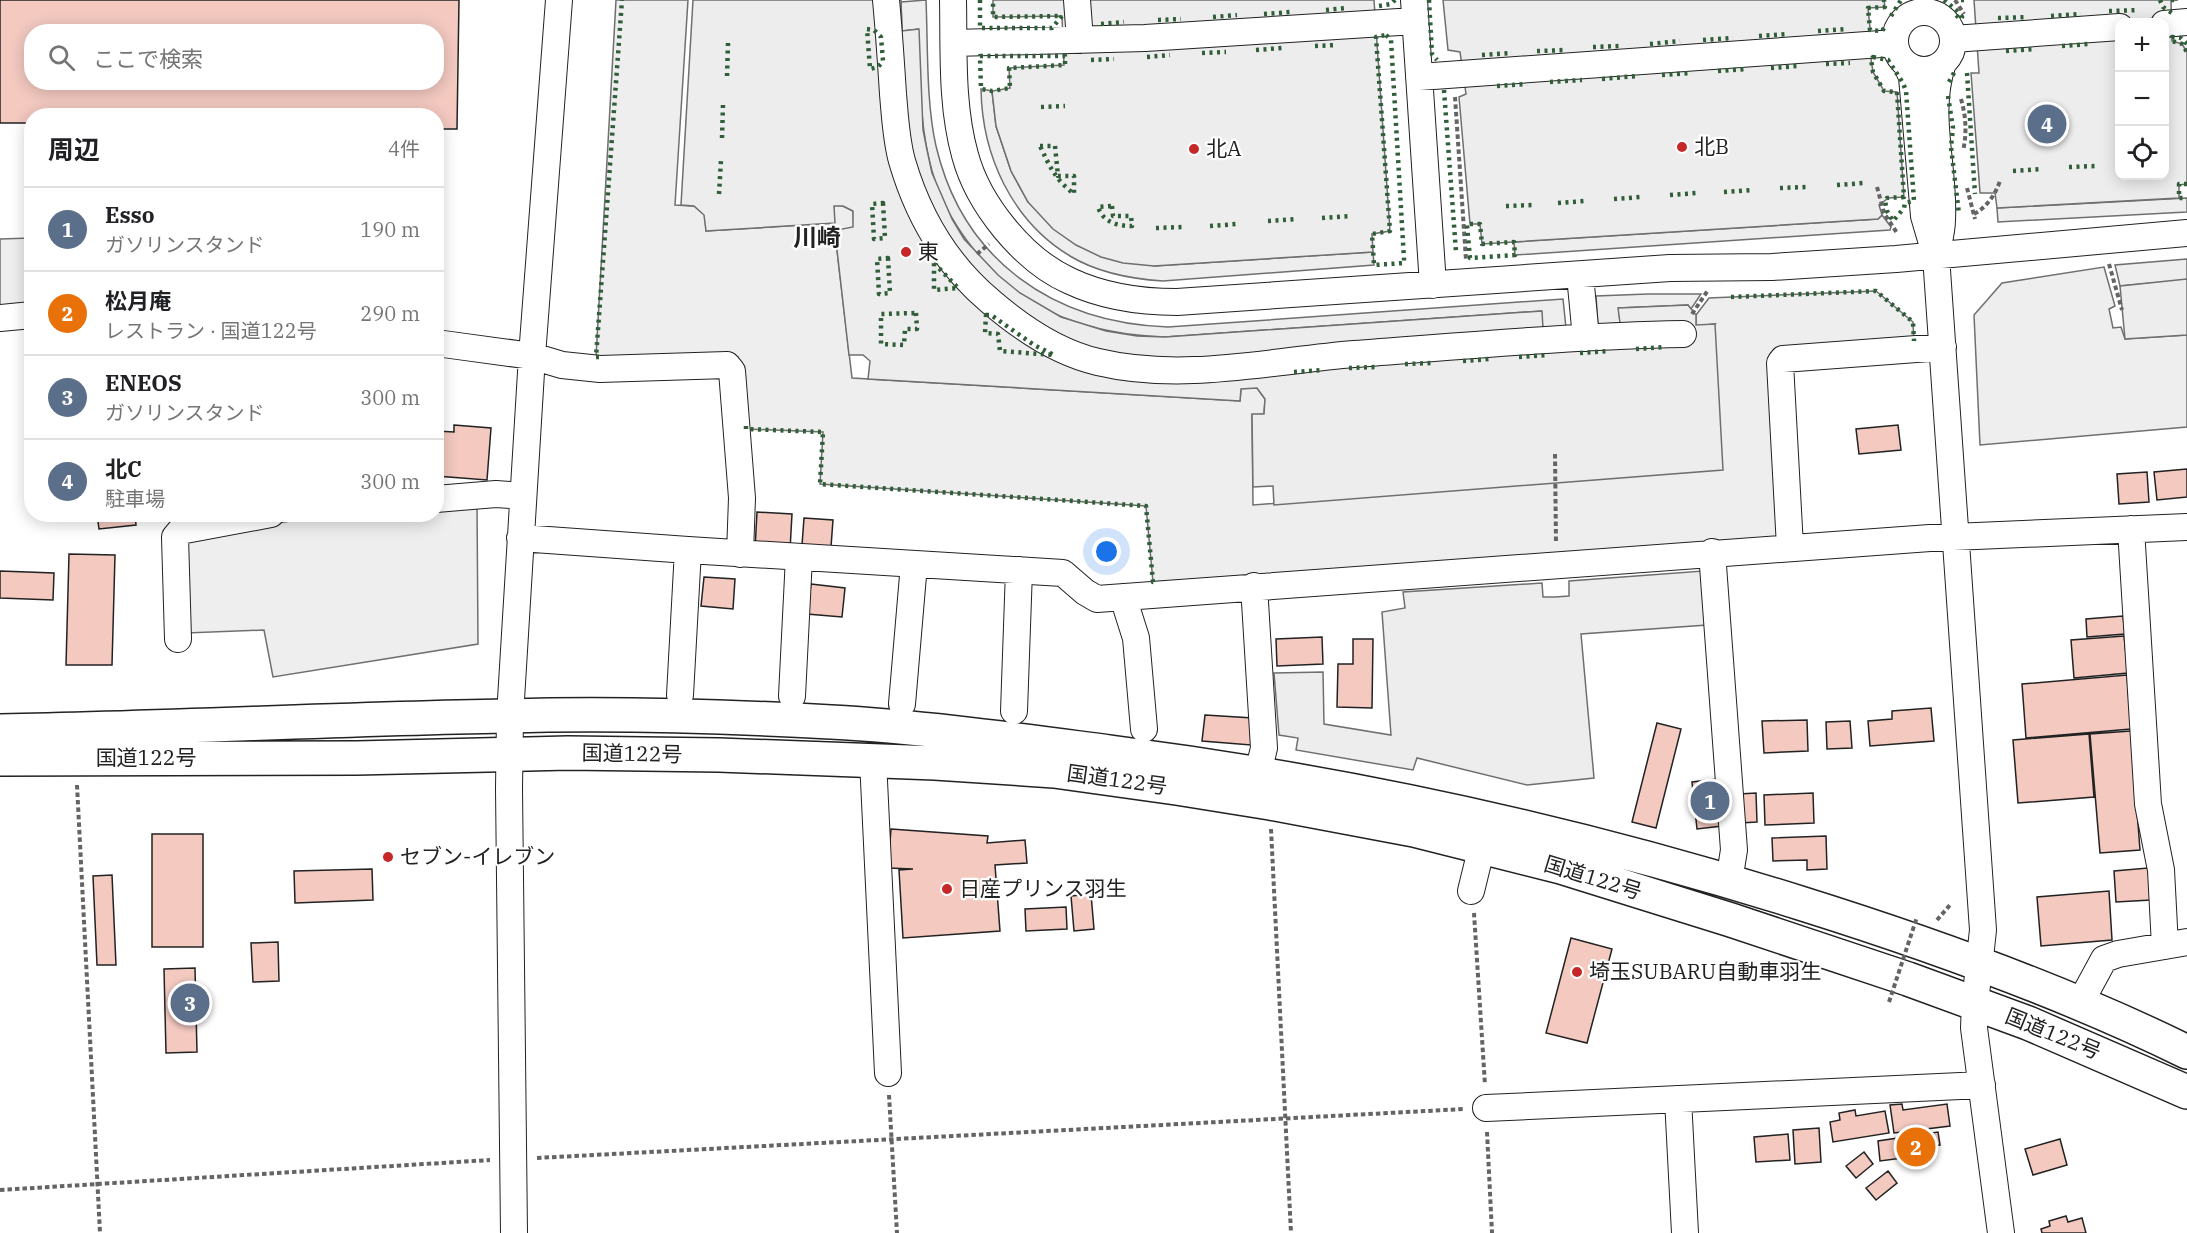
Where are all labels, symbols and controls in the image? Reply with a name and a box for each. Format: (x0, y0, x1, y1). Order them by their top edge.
map controls (2115, 18, 2169, 180)
button: + (2115, 18, 2169, 72)
search box (24, 24, 444, 90)
icon: search (45, 41, 78, 74)
text: ここで検索 (93, 44, 203, 73)
button: − (2115, 72, 2169, 126)
pin: 4 (2028, 102, 2066, 146)
button: locate (2115, 126, 2169, 180)
text: 周辺 (48, 132, 100, 166)
place label: 北B (1694, 132, 1729, 160)
place label: 北A (1206, 134, 1242, 162)
text: 4件 (388, 135, 420, 162)
marker: 北B (1675, 140, 1689, 154)
marker: 北A (1187, 142, 1201, 156)
text: Esso (105, 200, 155, 229)
text: 1 (62, 216, 74, 243)
text: 190 m (360, 216, 420, 243)
district label: 川崎 (793, 221, 841, 253)
text: ガソリンスタンド (105, 231, 265, 258)
place label: 東 (918, 237, 939, 265)
marker: 東 (899, 245, 913, 259)
text: 松月庵 (105, 286, 171, 315)
text: 2 (62, 300, 74, 327)
text: 290 m (360, 300, 420, 327)
text: レストラン · 国道122号 (105, 317, 317, 344)
text: ENEOS (105, 368, 182, 397)
text: 3 (62, 384, 74, 411)
text: 300 m (360, 384, 420, 411)
text: ガソリンスタンド (105, 399, 265, 426)
text: 北C (105, 454, 142, 483)
text: 4 (62, 468, 74, 495)
text: 300 m (360, 468, 420, 495)
text: 駐車場 (105, 485, 165, 512)
your location (1092, 537, 1121, 566)
street label: 国道122号 (581, 738, 683, 768)
street label: 国道122号 (96, 743, 196, 771)
street label: 国道122号 (1065, 758, 1169, 800)
pin: 1 (1690, 778, 1730, 824)
place label: セブン-イレブン (400, 842, 555, 870)
street label: 国道122号 (1541, 849, 1646, 905)
marker: セブン-イレブン (381, 850, 395, 864)
place label: 日産プリンス羽生 (959, 874, 1127, 902)
marker: 日産プリンス羽生 (940, 882, 954, 896)
place label: 埼玉SUBARU自動車羽生 (1589, 957, 1821, 985)
marker: 埼玉SUBARU自動車羽生 (1570, 965, 1584, 979)
pin: 3 (170, 980, 210, 1026)
street label: 国道122号 (2001, 1001, 2105, 1065)
pin: 2 (1896, 1124, 1936, 1170)

